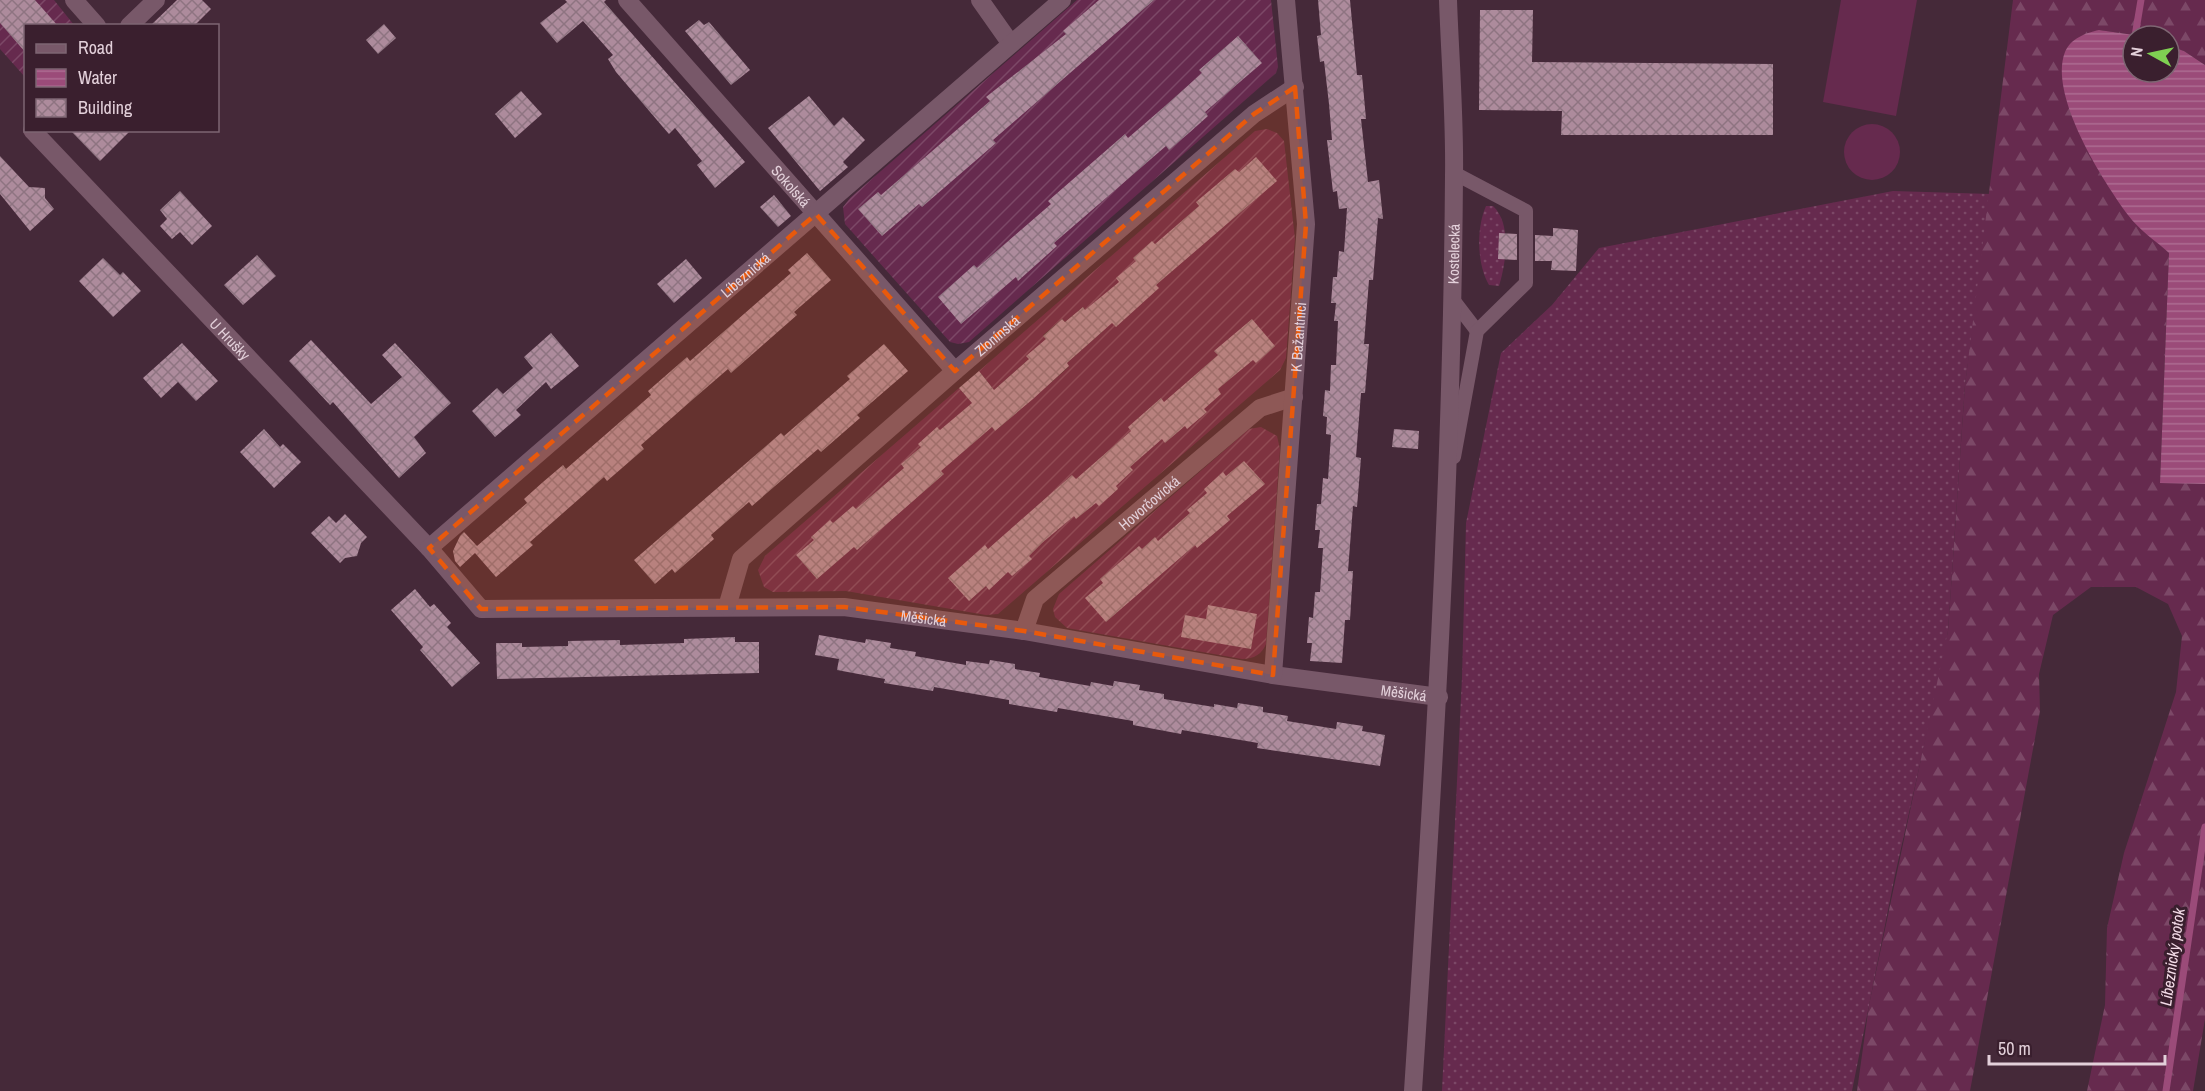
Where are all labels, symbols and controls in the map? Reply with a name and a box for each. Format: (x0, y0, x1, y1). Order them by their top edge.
legend (24, 24, 219, 132)
north arrow (2121, 24, 2181, 84)
text: Road (78, 35, 113, 60)
text: N (2125, 46, 2148, 58)
text: Water (78, 65, 117, 90)
text: Building (78, 95, 133, 120)
street label: Sokolská (767, 160, 816, 212)
street label: Kostelecká (1442, 224, 1464, 284)
street label: Líbeznická (716, 247, 775, 302)
street label: K Bažantnici (1285, 301, 1311, 372)
street label: Zlonínská (970, 310, 1024, 360)
street label: U Hrušky (205, 313, 256, 365)
street label: Hovorčovická (1113, 470, 1184, 535)
street label: Měšická (900, 604, 948, 631)
street label: Měšická (1380, 679, 1428, 706)
water label: Líbeznický potok (2154, 906, 2190, 1007)
scale bar (1989, 1028, 2164, 1066)
text: 50 m (1998, 1036, 2031, 1061)

